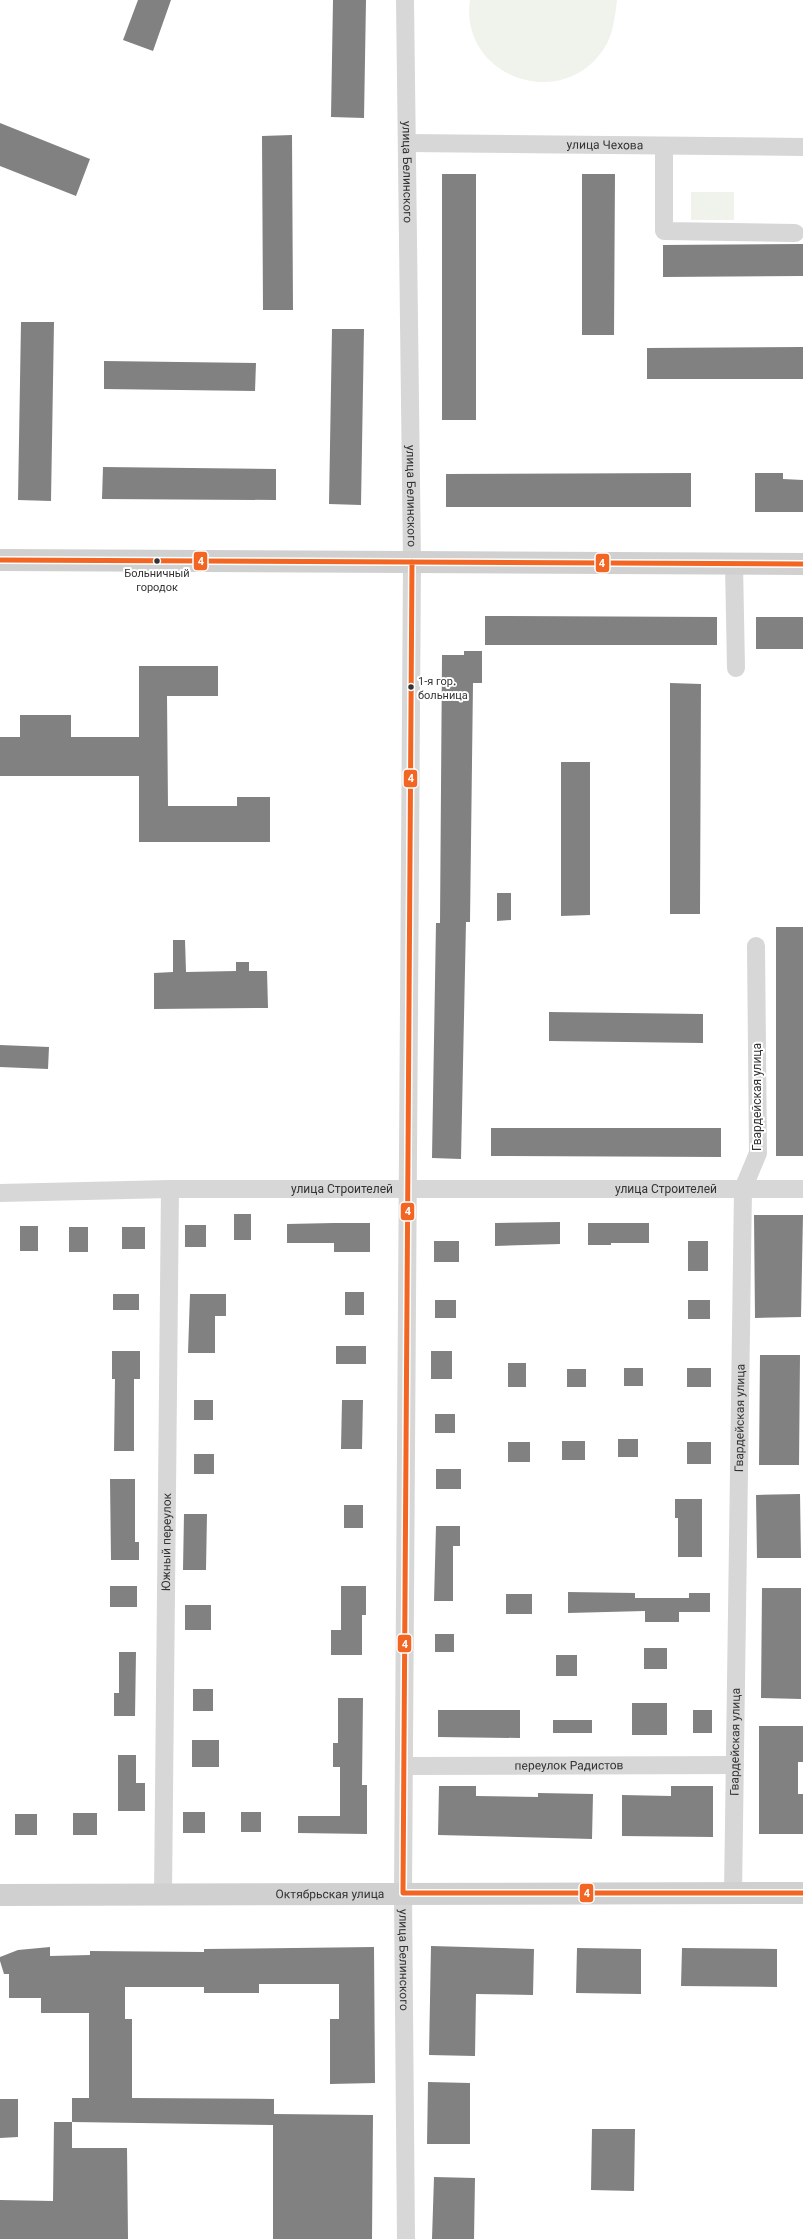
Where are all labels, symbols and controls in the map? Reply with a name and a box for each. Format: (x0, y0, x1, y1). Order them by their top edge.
street label: улица Белинского (400, 121, 415, 223)
street label: улица Чехова (567, 138, 643, 152)
street label: улица Белинского (404, 445, 419, 547)
line badge: 4 (193, 551, 208, 571)
line badge: 4 (595, 553, 610, 573)
text: 4 (198, 555, 205, 568)
marker: Больничный городок (152, 556, 162, 566)
text: 4 (599, 557, 606, 570)
place label: Больничный городок (124, 567, 190, 594)
place label: 1-я гор. больница (418, 675, 468, 702)
marker: 1-я гор. больница (406, 682, 416, 692)
line badge: 4 (403, 769, 418, 788)
text: 4 (408, 772, 415, 785)
street label: Гвардейская улица (750, 1043, 764, 1151)
street label: улица Строителей (291, 1182, 393, 1196)
street label: улица Строителей (615, 1182, 717, 1196)
line badge: 4 (400, 1202, 415, 1221)
text: 4 (405, 1205, 412, 1218)
street label: Гвардейская улица (732, 1364, 748, 1472)
street label: Южный переулок (159, 1492, 174, 1591)
line badge: 4 (397, 1634, 412, 1653)
text: 4 (402, 1638, 409, 1651)
street label: Гвардейская улица (727, 1688, 743, 1796)
street label: переулок Радистов (515, 1758, 624, 1773)
line badge: 4 (579, 1883, 594, 1903)
street label: Октябрьская улица (276, 1887, 384, 1901)
text: 4 (584, 1887, 591, 1900)
street label: улица Белинского (396, 1909, 411, 2011)

